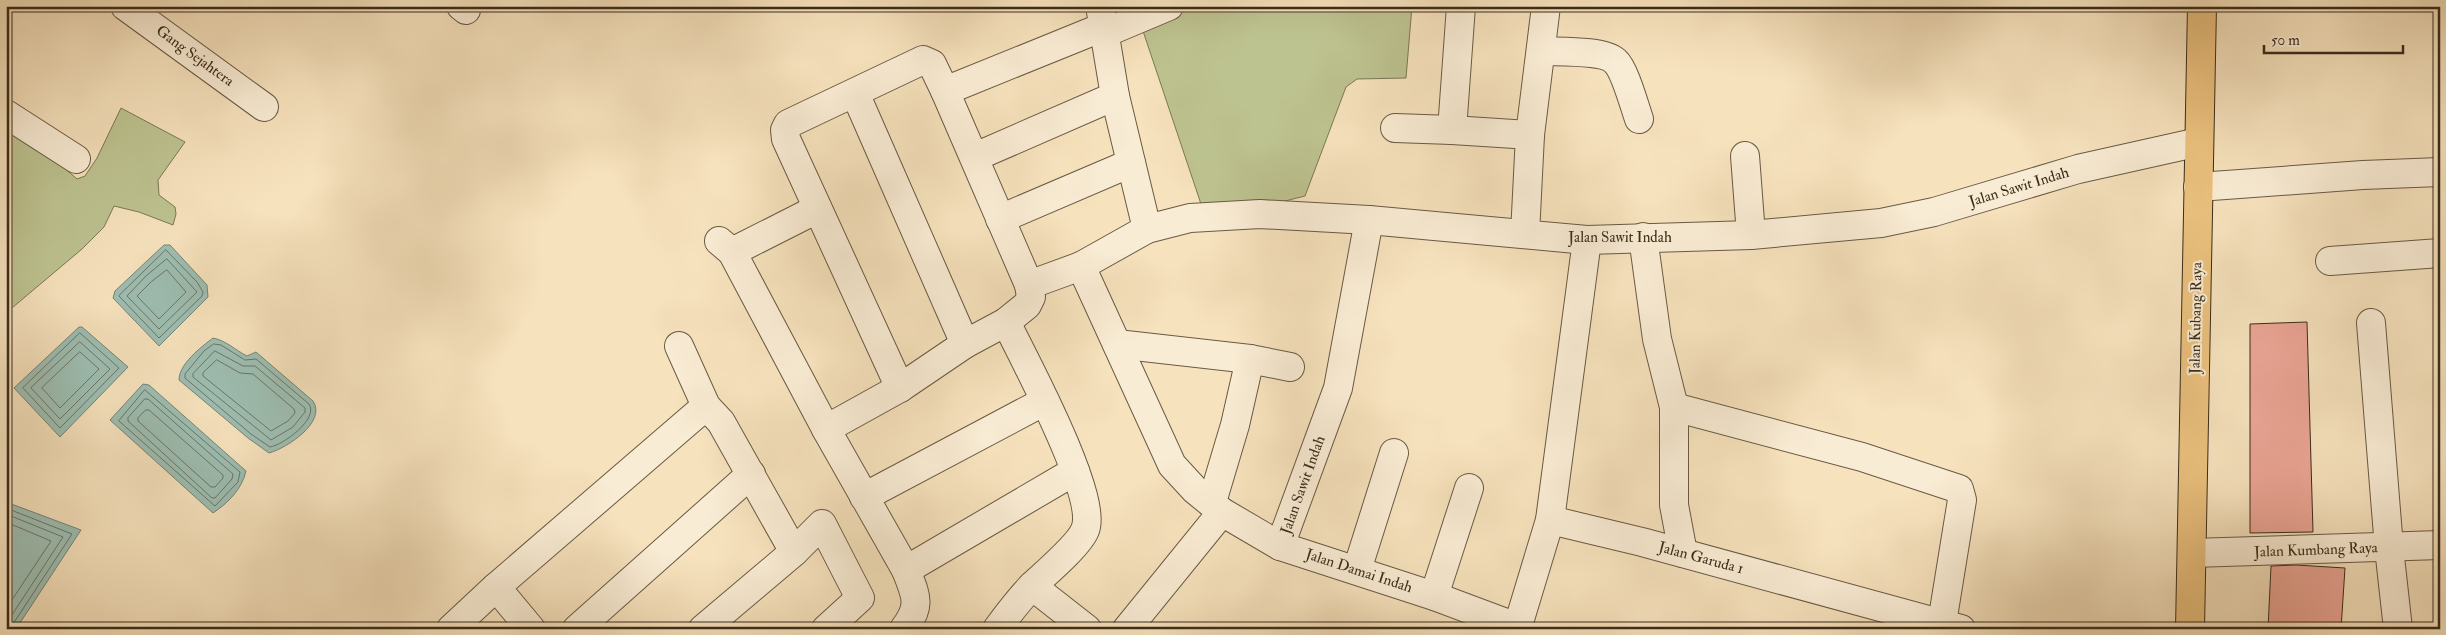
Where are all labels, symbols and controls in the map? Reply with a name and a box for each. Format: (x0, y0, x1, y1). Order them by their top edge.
street label: Gang Sejahtera (152, 21, 238, 91)
scale bar (2264, 22, 2402, 54)
text: 50 m (2271, 31, 2300, 50)
street label: Jalan Sawit Indah (1966, 163, 2072, 212)
street label: Jalan Sawit Indah (1567, 228, 1672, 248)
street label: Jalan Kubang Raya (2186, 261, 2207, 375)
street label: Jalan Sawit Indah (1276, 433, 1331, 538)
street label: Jalan Garuda 1 (1655, 537, 1745, 579)
street label: Jalan Kumbang Raya (2253, 538, 2379, 563)
street label: Jalan Damai Indah (1302, 544, 1415, 598)

